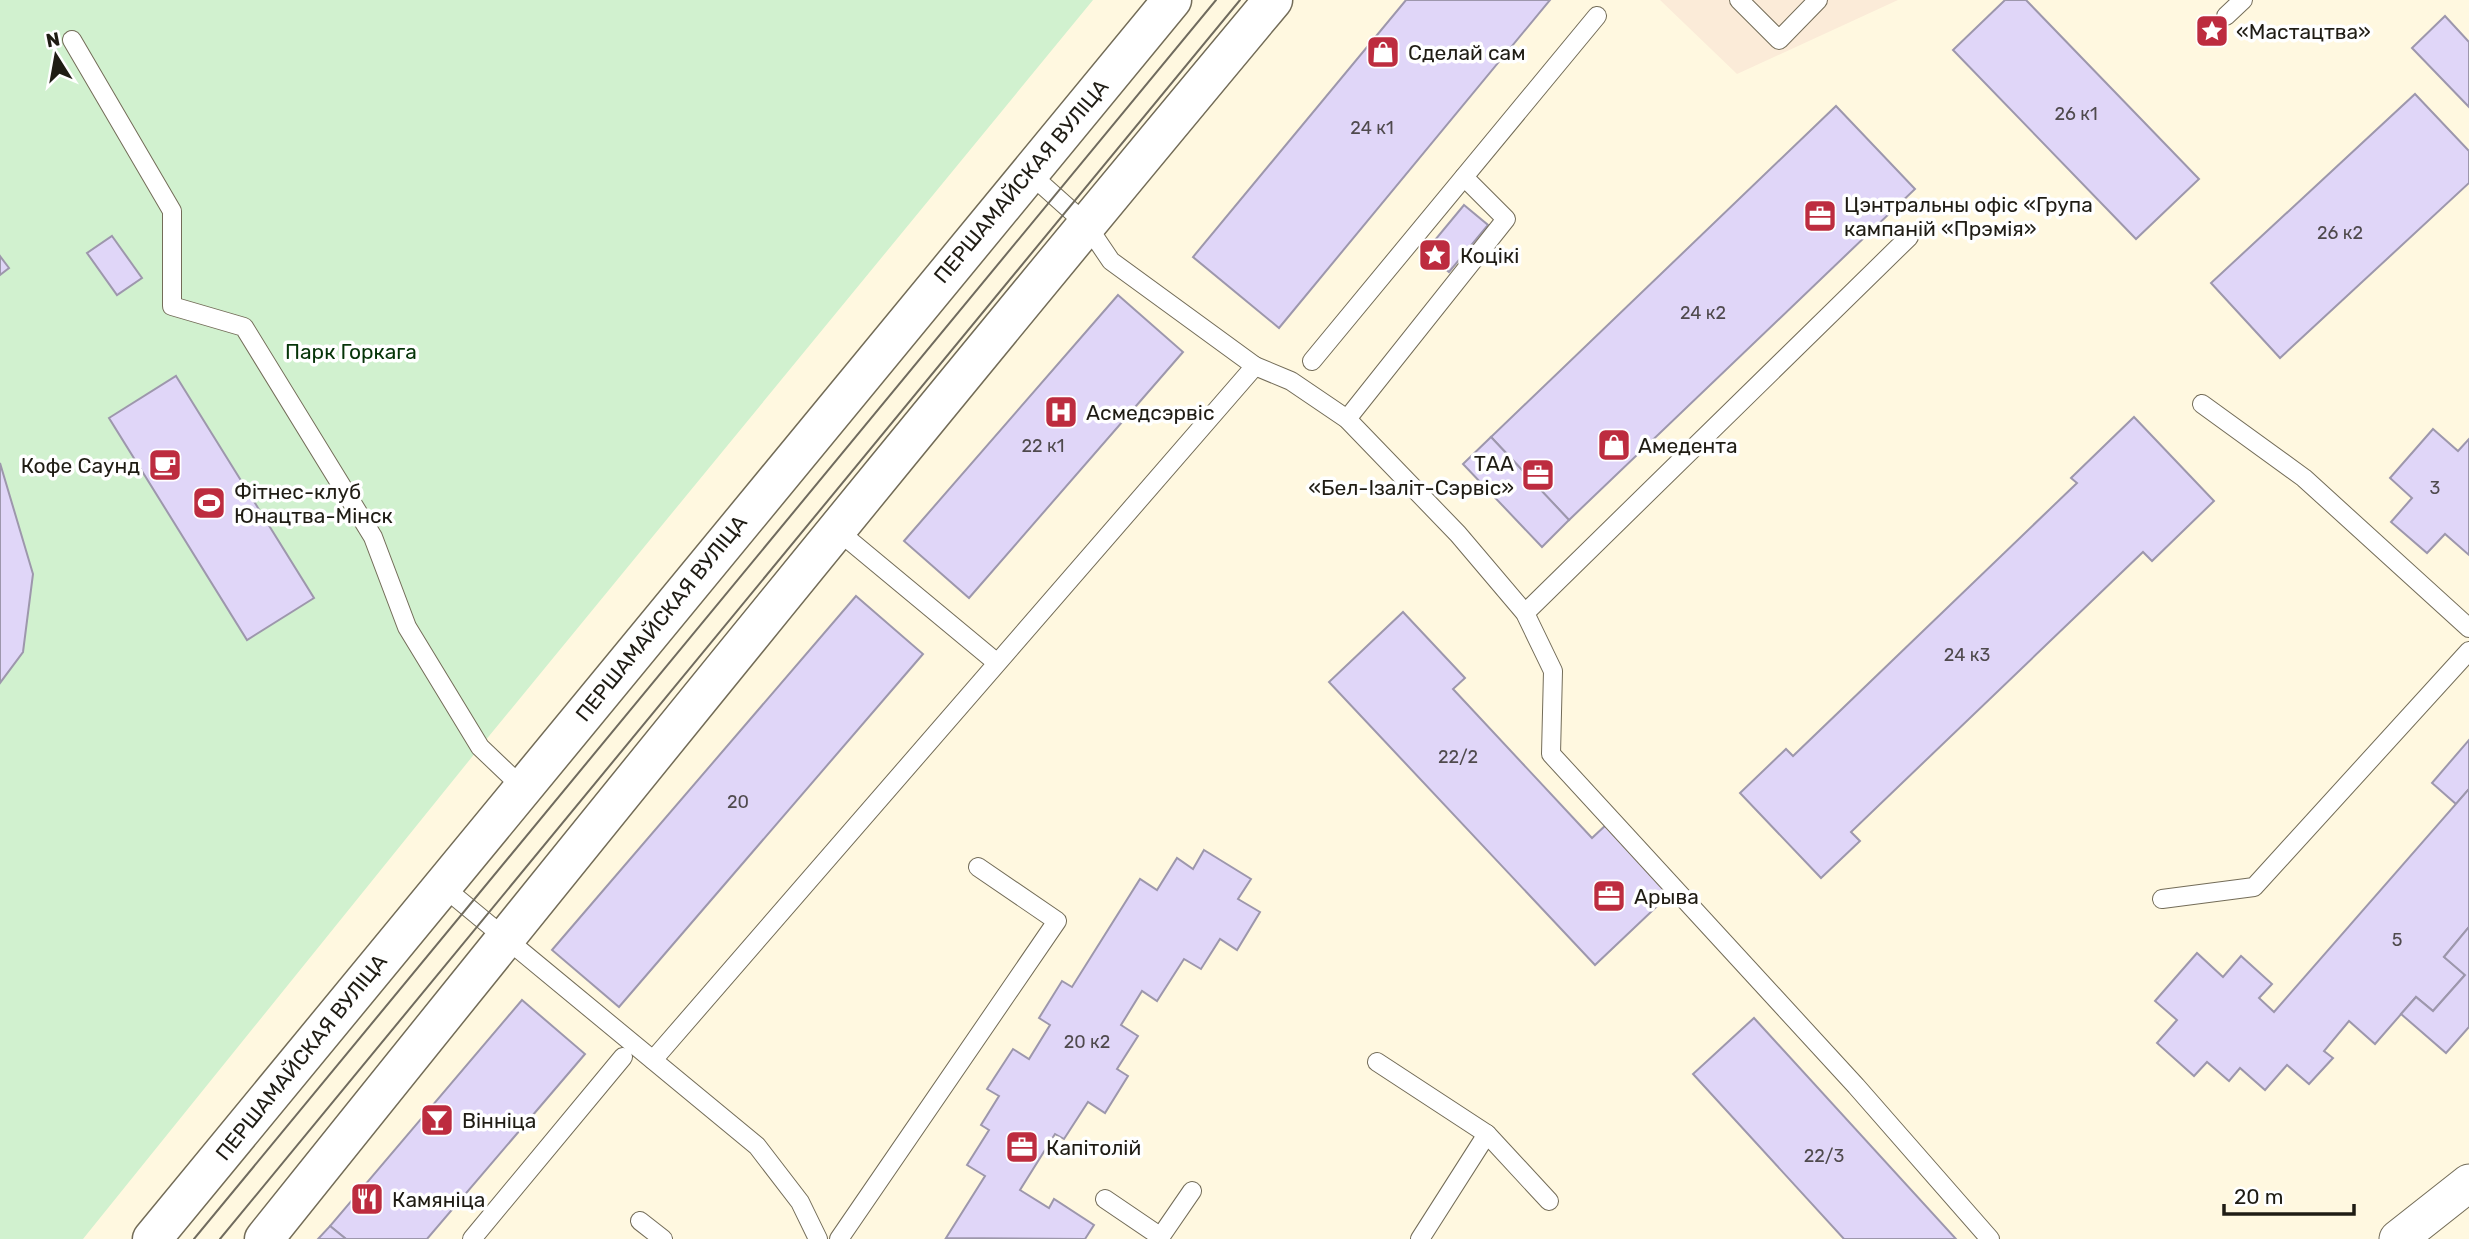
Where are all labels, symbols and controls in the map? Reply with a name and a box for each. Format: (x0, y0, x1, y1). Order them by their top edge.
place icon: «Мастацтва» (2193, 12, 2231, 50)
place label: «Мастацтва» (2236, 19, 2371, 44)
north arrow (21, 21, 91, 91)
text: N (44, 27, 62, 52)
shop icon: Сделай сам (1364, 33, 1402, 71)
place label: Сделай сам (1408, 40, 1525, 65)
street label: ПЕРШАМАЙСКАЯ ВУЛІЦА (929, 74, 1113, 288)
house number: 26 к1 (2054, 103, 2098, 125)
house number: 24 к1 (1350, 117, 1394, 139)
place label: Цэнтральны офіс «Група кампаній «Прэмія» (1844, 192, 2093, 241)
office icon: Цэнтральны офіс «Група кампаній «Прэмія» (1801, 197, 1839, 235)
house number: 26 к2 (2317, 222, 2363, 244)
place icon: Коцікі (1416, 236, 1454, 274)
place label: Коцікі (1460, 243, 1519, 268)
house number: 24 к2 (1680, 302, 1726, 324)
park label: Парк Горкага (285, 339, 417, 364)
hospital icon: Асмедсэрвіс (1042, 393, 1080, 431)
place label: Асмедсэрвіс (1086, 400, 1215, 425)
shop icon: Амедента (1595, 426, 1633, 464)
place label: Амедента (1638, 433, 1738, 458)
house number: 22 к1 (1022, 435, 1064, 457)
cafe icon: Кофе Саунд (146, 446, 184, 484)
place label: ТАА «Бел-Ізаліт-Сэрвіс» (1308, 451, 1514, 500)
place label: Кофе Саунд (21, 453, 140, 478)
office icon: ТАА «Бел-Ізаліт-Сэрвіс» (1519, 456, 1557, 494)
house number: 3 (2430, 477, 2440, 499)
place label: Фітнес-клуб Юнацтва-Мінск (234, 479, 393, 528)
sports icon: Фітнес-клуб Юнацтва-Мінск (190, 484, 228, 522)
street label: ПЕРШАМАЙСКАЯ ВУЛІЦА (570, 510, 752, 726)
house number: 24 к3 (1944, 644, 1990, 666)
house number: 22/2 (1438, 746, 1478, 768)
house number: 20 (727, 791, 749, 813)
office icon: Арыва (1590, 877, 1628, 915)
place label: Арыва (1634, 884, 1699, 909)
house number: 5 (2392, 929, 2402, 951)
street label: ПЕРШАМАЙСКАЯ ВУЛІЦА (210, 949, 392, 1165)
house number: 20 к2 (1064, 1031, 1110, 1053)
bar icon: Вінніца (418, 1101, 456, 1139)
place label: Вінніца (462, 1108, 536, 1133)
office icon: Капітолій (1003, 1128, 1041, 1166)
place label: Капітолій (1046, 1135, 1141, 1160)
house number: 22/3 (1804, 1145, 1844, 1167)
scale bar (2224, 1172, 2354, 1216)
restaurant icon: Камяніца (348, 1180, 386, 1218)
text: 20 m (2234, 1184, 2283, 1209)
place label: Камяніца (392, 1187, 485, 1212)

